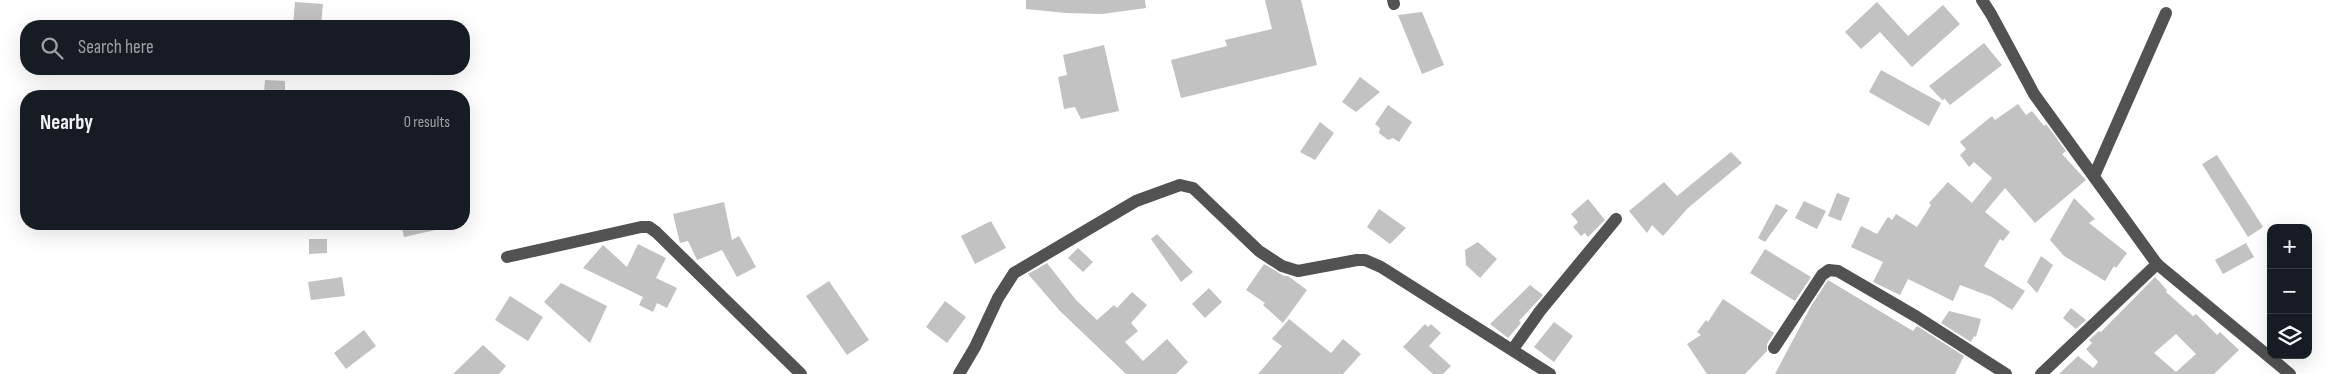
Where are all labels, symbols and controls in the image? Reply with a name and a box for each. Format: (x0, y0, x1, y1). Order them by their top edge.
search box (20, 20, 470, 75)
icon: search (38, 34, 66, 62)
text: Search here (78, 36, 154, 59)
text: Nearby (40, 110, 93, 135)
text: 0 results (404, 113, 450, 132)
map controls (2267, 224, 2312, 359)
button: + (2267, 224, 2312, 269)
button: − (2267, 269, 2312, 314)
button: layers (2267, 314, 2312, 359)

